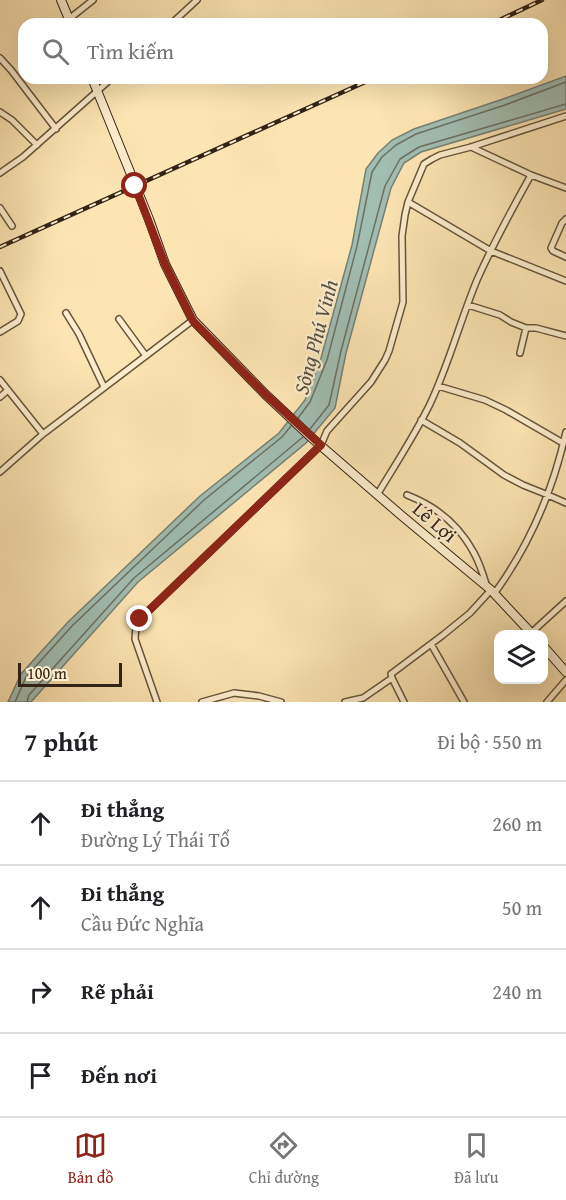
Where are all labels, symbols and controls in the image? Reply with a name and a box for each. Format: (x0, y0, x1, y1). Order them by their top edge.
search box (18, 18, 548, 84)
icon: search (39, 35, 72, 68)
text: Tìm kiếm (87, 35, 174, 67)
route start (121, 172, 147, 198)
water label: Sông Phú Vinh (285, 276, 346, 398)
street label: Lê Lợi (407, 494, 464, 549)
route end (126, 605, 152, 631)
map controls (494, 630, 548, 684)
button: layers (494, 630, 548, 684)
scale bar (18, 660, 122, 688)
text: 100 m (27, 661, 67, 685)
text: 7 phút (24, 722, 98, 761)
text: Đi bộ · 550 m (438, 727, 542, 756)
text: Đi thẳng (81, 793, 164, 825)
icon: ahead (24, 807, 57, 840)
text: 260 m (492, 809, 542, 838)
text: Đường Lý Thái Tổ (81, 825, 230, 854)
text: Đi thẳng (81, 877, 164, 909)
icon: ahead (24, 891, 57, 924)
text: 50 m (502, 893, 542, 922)
text: Cầu Đức Nghĩa (81, 909, 204, 938)
icon: right (24, 975, 57, 1008)
text: Rẽ phải (81, 975, 154, 1007)
text: 240 m (492, 977, 542, 1006)
icon: arrive (24, 1059, 57, 1092)
text: Đến nơi (81, 1059, 157, 1091)
tab: Bản đồ (68, 1129, 113, 1189)
tab: Chỉ đường (249, 1129, 319, 1189)
tab: Đã lưu (454, 1129, 498, 1189)

